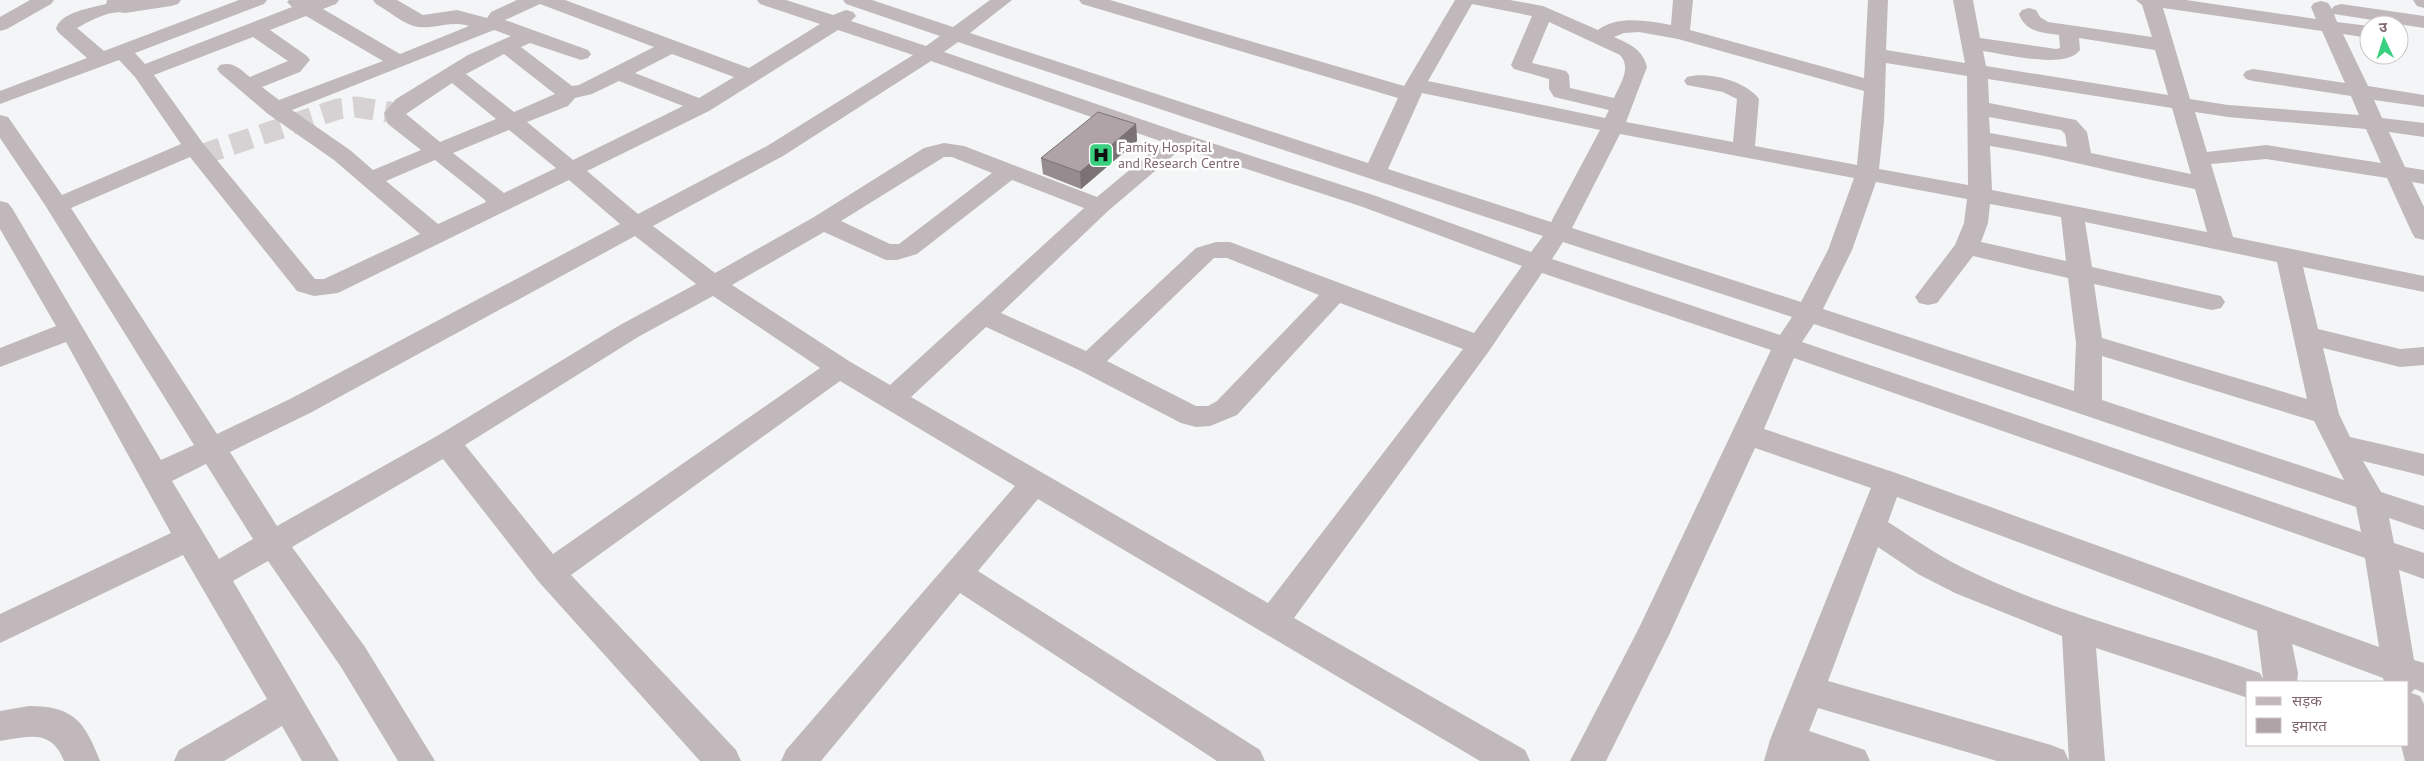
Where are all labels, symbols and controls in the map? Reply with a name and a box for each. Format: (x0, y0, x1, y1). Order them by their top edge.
north arrow (2359, 15, 2409, 65)
text: उ (2378, 18, 2389, 36)
place label: Famity Hospital and Research Centre (1118, 138, 1240, 172)
hospital icon: Famity Hospital and Research Centre (1088, 142, 1114, 168)
legend (2246, 681, 2409, 746)
text: सड़क (2292, 691, 2322, 710)
text: इमारत (2292, 716, 2327, 735)

